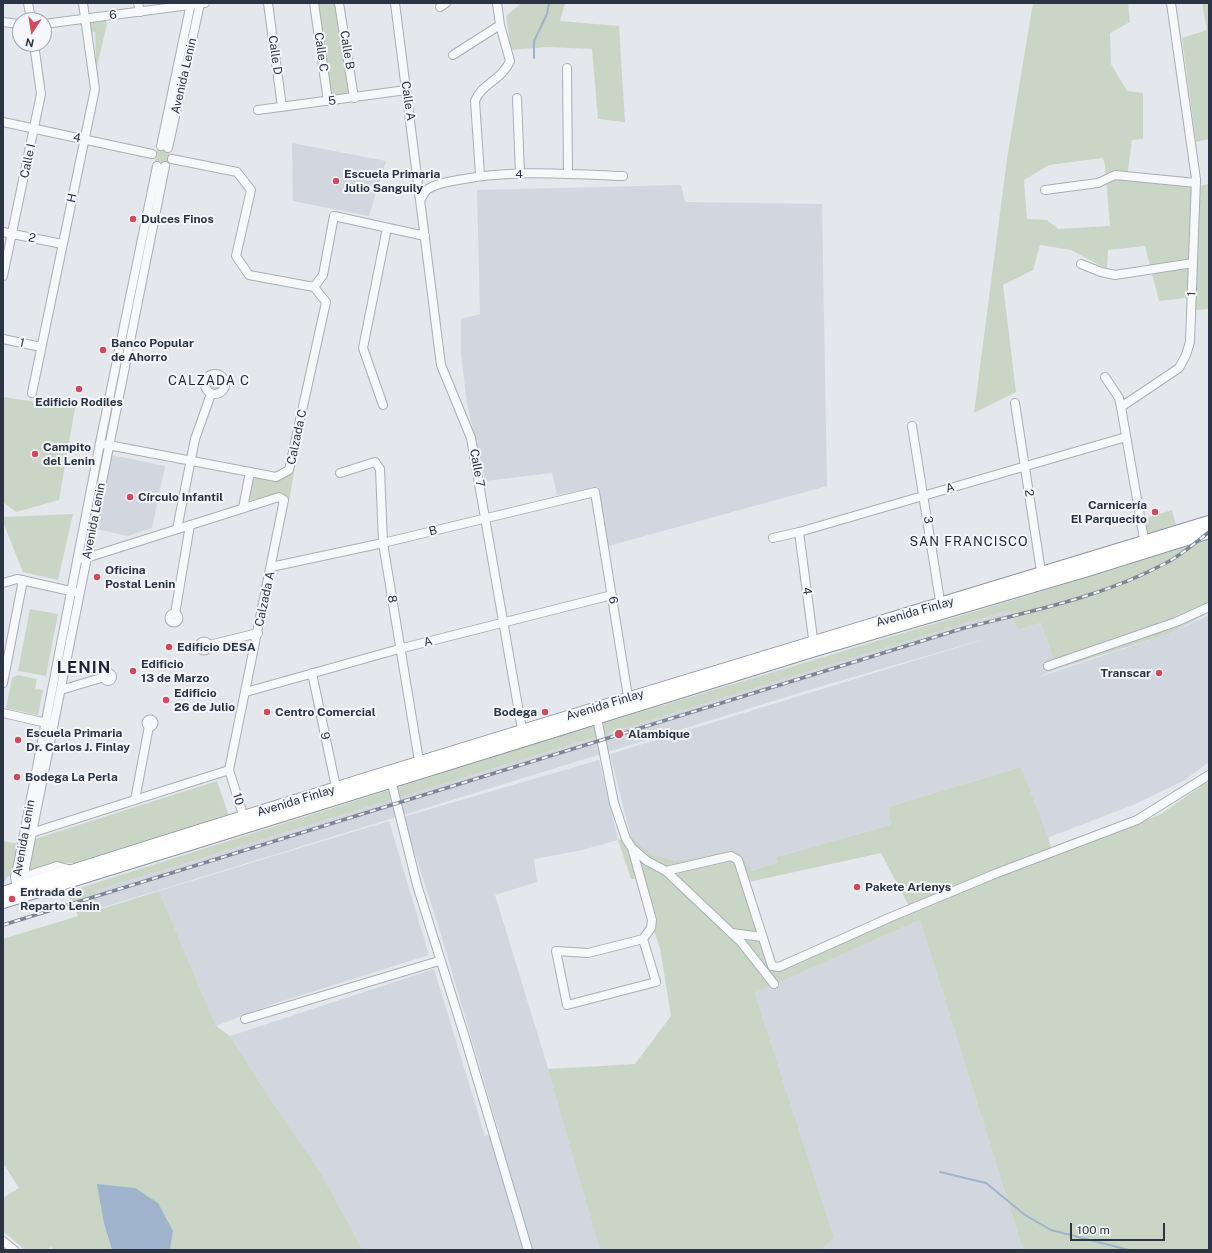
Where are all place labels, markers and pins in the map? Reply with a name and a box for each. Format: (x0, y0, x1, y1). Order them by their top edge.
place label: Escuela Primaria Julio Sanguily (344, 167, 440, 195)
marker: Escuela Primaria Julio Sanguily (331, 176, 341, 186)
place label: Dulces Finos (141, 212, 214, 226)
marker: Dulces Finos (128, 214, 138, 224)
place label: Banco Popular de Ahorro (111, 336, 194, 364)
marker: Banco Popular de Ahorro (98, 345, 108, 355)
marker: Edificio Rodiles (74, 384, 84, 394)
place label: Edificio Rodiles (35, 395, 123, 409)
place label: Campito del Lenin (43, 440, 95, 468)
marker: Campito del Lenin (30, 449, 40, 459)
place label: Círculo Infantil (138, 490, 223, 504)
marker: Círculo Infantil (125, 492, 135, 502)
place label: Carnicería El Parquecito (1071, 498, 1147, 526)
marker: Carnicería El Parquecito (1150, 507, 1160, 517)
place label: Oficina Postal Lenin (105, 563, 175, 591)
marker: Oficina Postal Lenin (92, 572, 102, 582)
place label: Edificio DESA (177, 640, 256, 654)
marker: Edificio DESA (164, 642, 174, 652)
place label: Edificio 13 de Marzo (141, 657, 209, 685)
marker: Edificio 13 de Marzo (128, 666, 138, 676)
place label: Transcar (1101, 666, 1151, 680)
marker: Transcar (1154, 668, 1164, 678)
place label: Edificio 26 de Julio (174, 686, 235, 714)
marker: Edificio 26 de Julio (161, 695, 171, 705)
place label: Centro Comercial (275, 705, 376, 719)
place label: Bodega (494, 705, 537, 719)
marker: Centro Comercial (262, 707, 272, 717)
marker: Bodega (540, 707, 550, 717)
place label: Escuela Primaria Dr. Carlos J. Finlay (26, 726, 130, 754)
place label: Alambique (628, 727, 690, 741)
marker: Alambique (613, 728, 625, 740)
marker: Escuela Primaria Dr. Carlos J. Finlay (13, 735, 23, 745)
place label: Bodega La Perla (25, 770, 118, 784)
marker: Bodega La Perla (12, 772, 22, 782)
place label: Pakete Arlenys (865, 880, 951, 894)
marker: Pakete Arlenys (852, 882, 862, 892)
place label: Entrada de Reparto Lenin (20, 885, 100, 913)
marker: Entrada de Reparto Lenin (7, 894, 17, 904)

